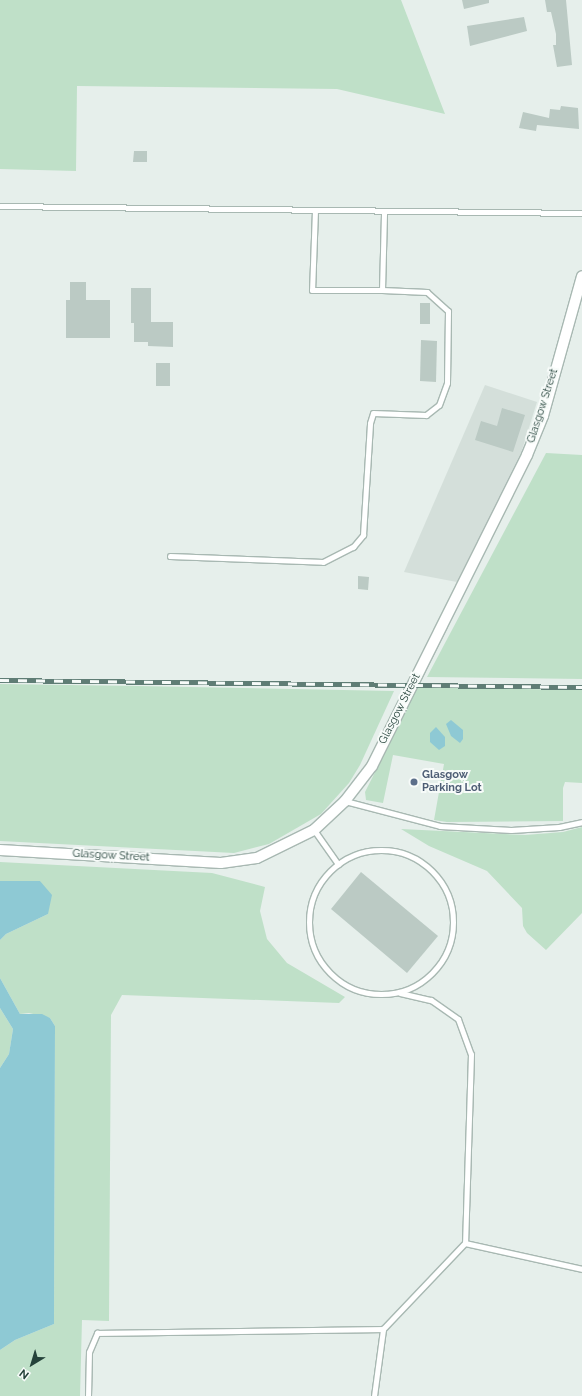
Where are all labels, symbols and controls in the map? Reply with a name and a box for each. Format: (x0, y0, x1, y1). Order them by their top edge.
street label: Glasgow Street (525, 367, 561, 445)
street label: Glasgow Street (377, 671, 423, 747)
place label: Glasgow Parking Lot (422, 769, 482, 795)
marker: Glasgow Parking Lot (409, 777, 419, 787)
street label: Glasgow Street (72, 847, 150, 865)
north arrow (12, 1344, 52, 1384)
text: N (17, 1366, 32, 1382)

